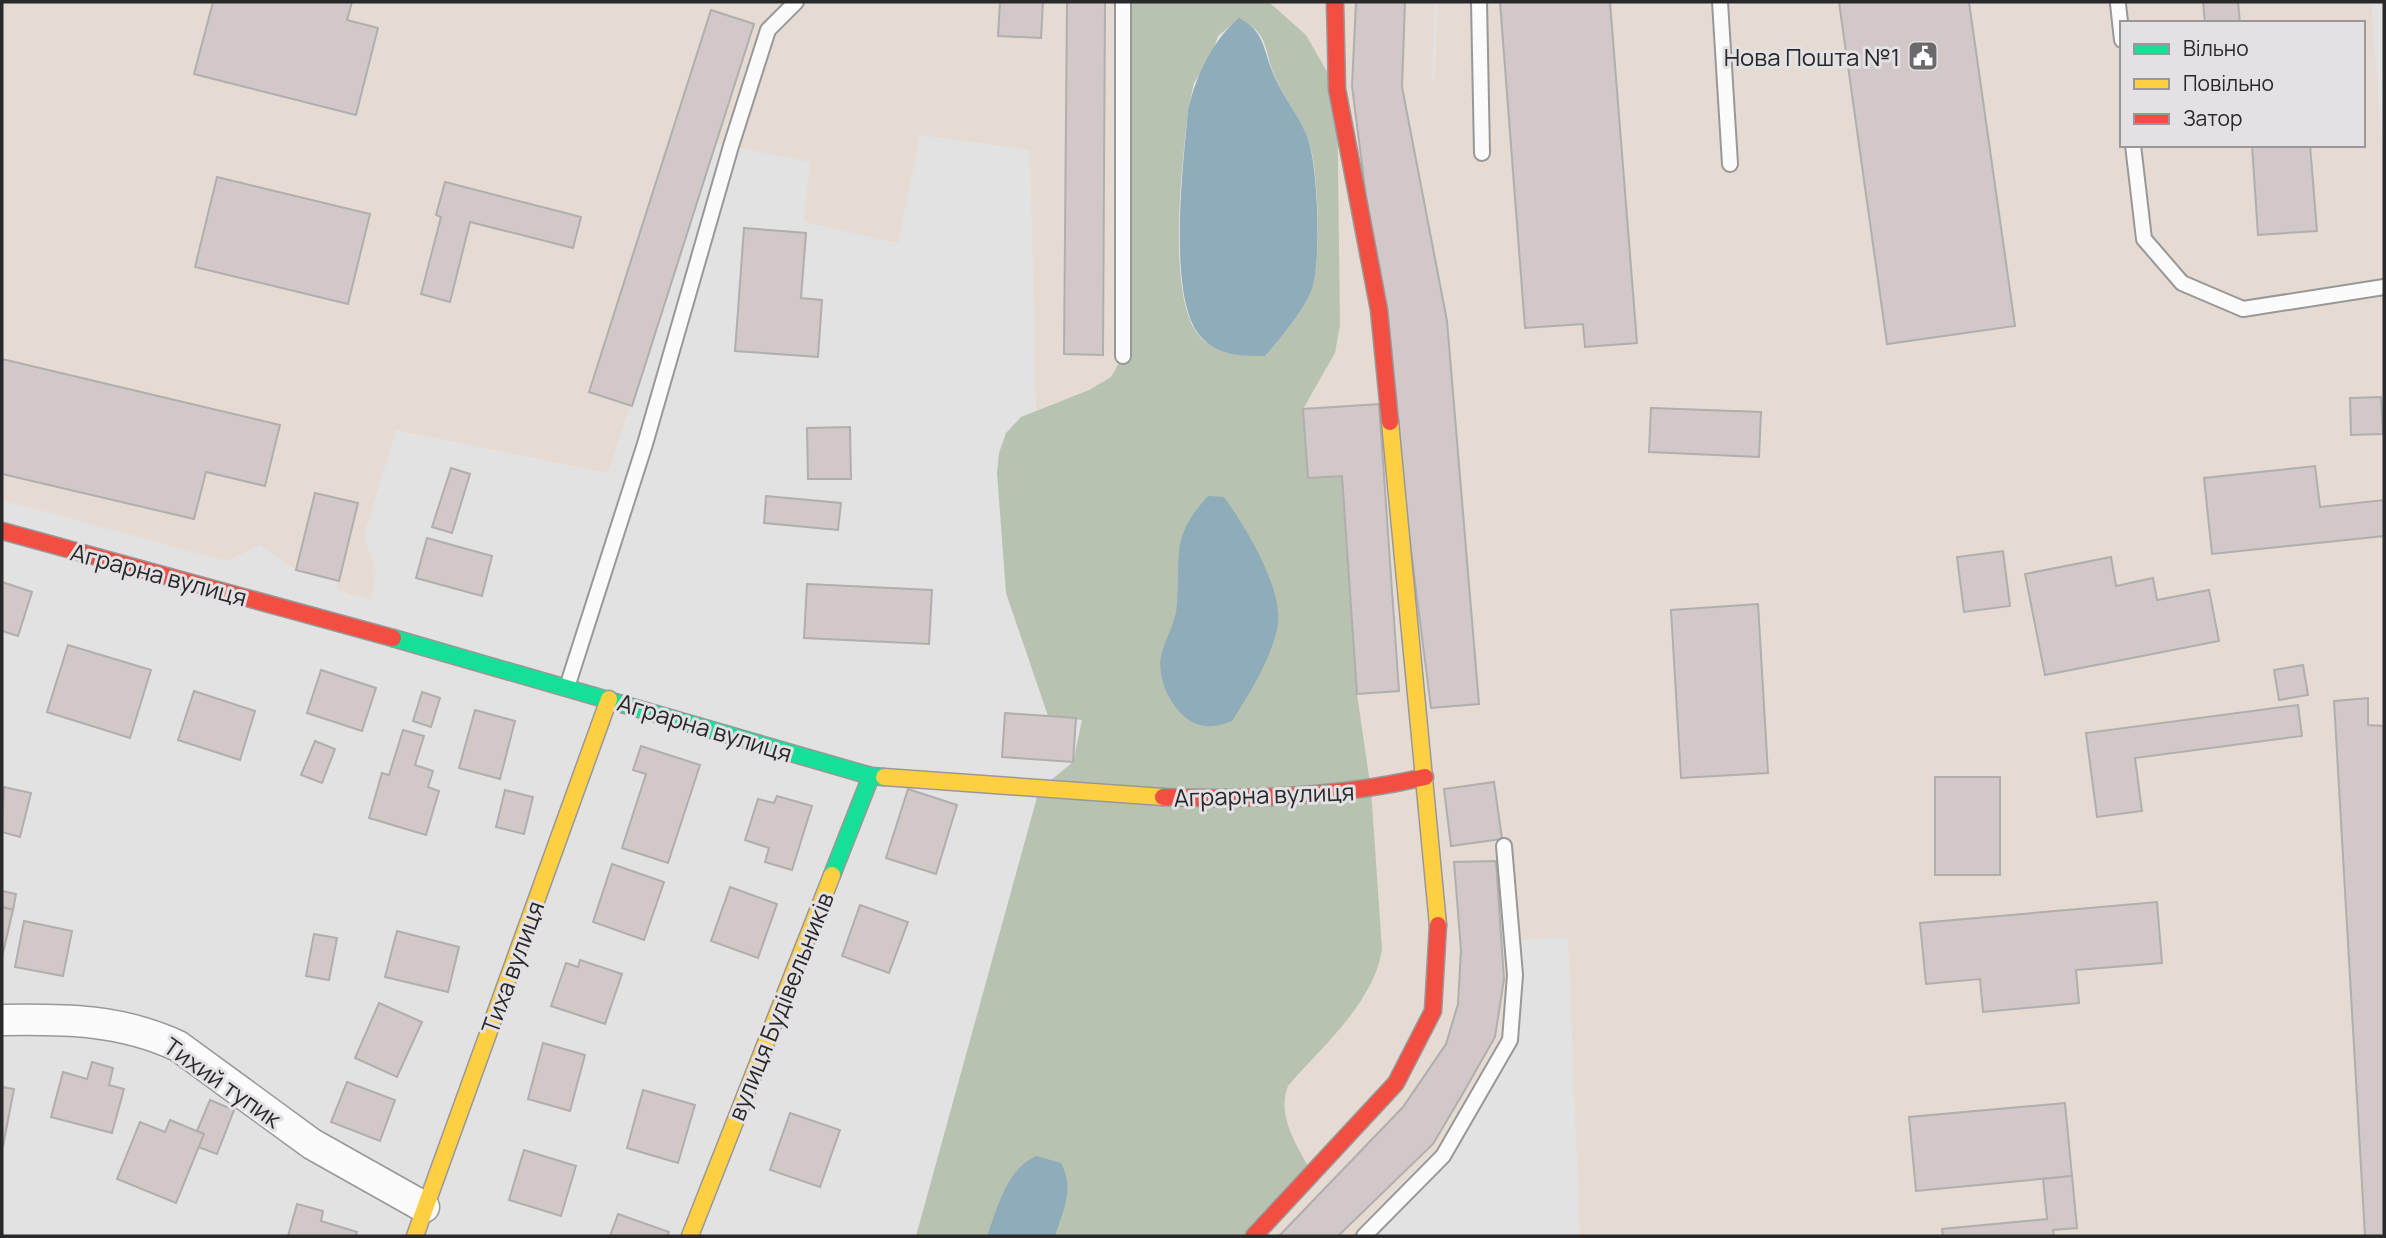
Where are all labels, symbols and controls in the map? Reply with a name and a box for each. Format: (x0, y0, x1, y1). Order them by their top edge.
legend (2120, 21, 2365, 147)
text: Вільно (2183, 34, 2249, 62)
public building icon: Нова Пошта №1 (1906, 39, 1940, 73)
place label: Нова Пошта №1 (1724, 40, 1900, 73)
text: Повільно (2183, 69, 2274, 97)
text: Затор (2183, 104, 2242, 132)
street label: Аграрна вулиця (67, 535, 251, 613)
street label: Аграрна вулиця (614, 685, 796, 769)
street label: Аграрна вулиця (1173, 774, 1355, 814)
street label: вулиця Будівельників (719, 887, 841, 1125)
street label: Тиха вулиця (473, 896, 551, 1038)
street label: Тихий тупик (158, 1029, 289, 1135)

